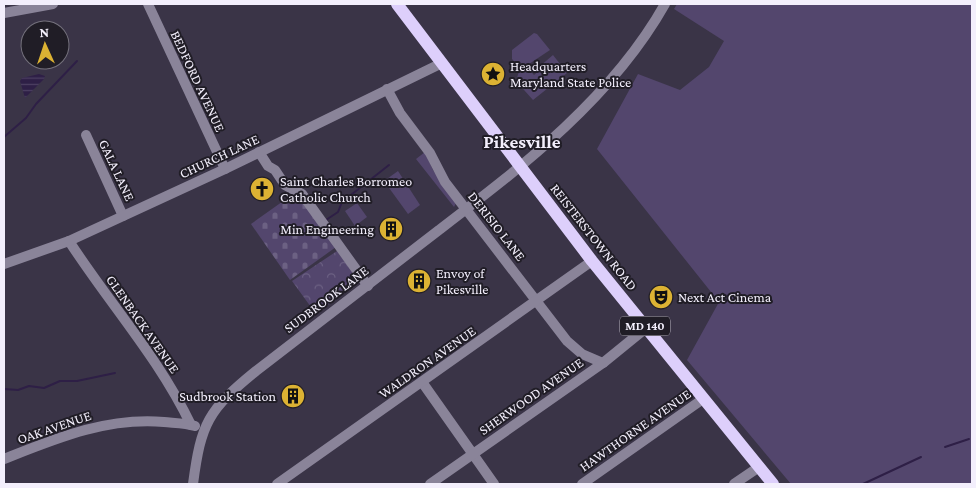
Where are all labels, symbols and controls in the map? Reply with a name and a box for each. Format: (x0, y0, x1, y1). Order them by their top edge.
north arrow (20, 20, 70, 70)
text: N (39, 24, 50, 40)
street label: BEDFORD AVENUE (168, 28, 229, 134)
place label: Headquarters Maryland State Police (510, 58, 631, 90)
place icon: Headquarters Maryland State Police (480, 61, 506, 87)
street label: CHURCH LANE (177, 130, 262, 181)
district label: Pikesville (483, 131, 561, 152)
street label: GALA LANE (96, 137, 138, 204)
place label: Saint Charles Borromeo Catholic Church (280, 173, 412, 205)
church icon: Saint Charles Borromeo Catholic Church (249, 176, 275, 202)
street label: REISTERSTOWN ROAD (547, 180, 641, 294)
street label: DERISIO LANE (465, 188, 529, 264)
building icon: Min Engineering (378, 216, 404, 242)
place label: Min Engineering (280, 221, 374, 237)
street label: SUDBROOK LANE (281, 262, 372, 336)
place label: Envoy of Pikesville (436, 265, 489, 297)
building icon: Envoy of Pikesville (406, 268, 432, 294)
street label: GLENBACK AVENUE (103, 272, 183, 377)
theatre icon: Next Act Cinema (648, 284, 674, 310)
place label: Next Act Cinema (678, 289, 772, 305)
road number: MD 140 (620, 316, 670, 336)
street label: WALDRON AVENUE (375, 322, 479, 401)
street label: SHERWOOD AVENUE (476, 354, 586, 438)
building icon: Sudbrook Station (280, 383, 306, 409)
street label: HAWTHORNE AVENUE (576, 385, 694, 475)
place label: Sudbrook Station (179, 388, 276, 404)
street label: OAK AVENUE (15, 407, 93, 447)

